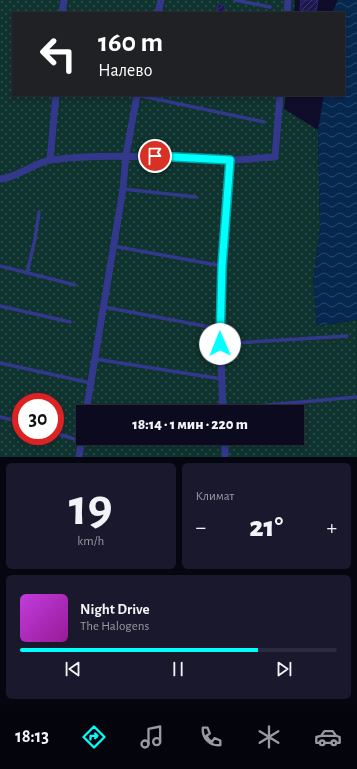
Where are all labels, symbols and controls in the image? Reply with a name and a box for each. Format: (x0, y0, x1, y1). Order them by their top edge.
icon: left (32, 28, 84, 80)
text: 160 m (98, 29, 163, 57)
text: Налево (98, 62, 152, 80)
pin (138, 139, 172, 173)
icon: arrive (144, 145, 166, 167)
position arrow (199, 323, 241, 365)
speed limit sign: 30 (12, 393, 64, 445)
text: 18:14 · 1 мин · 220 m (132, 417, 248, 432)
text: 19 (69, 482, 113, 534)
text: Климат (196, 490, 234, 503)
text: 21° (249, 512, 283, 542)
text: − (196, 516, 206, 538)
text: + (326, 516, 337, 538)
text: km/h (77, 535, 104, 548)
text: Night Drive (80, 602, 150, 617)
text: The Halogens (80, 620, 149, 633)
icon: previous (62, 658, 84, 680)
icon: pause (167, 658, 189, 680)
icon: next (273, 658, 295, 680)
icon: directions (80, 723, 108, 751)
icon: music (138, 723, 166, 751)
icon: phone (197, 723, 225, 751)
icon: climate (255, 723, 283, 751)
icon: car (314, 723, 342, 751)
text: 18:13 (15, 728, 49, 746)

